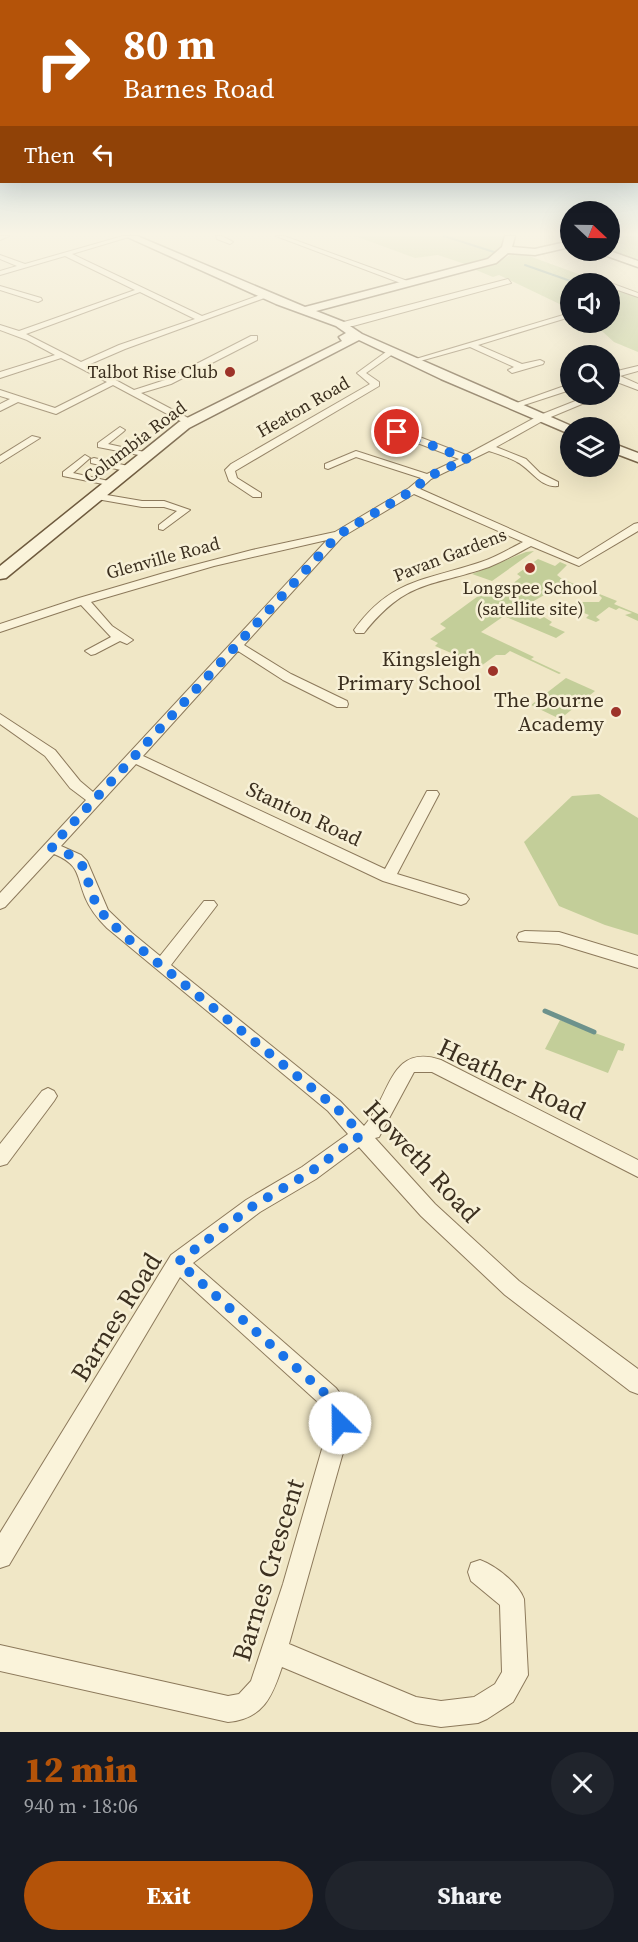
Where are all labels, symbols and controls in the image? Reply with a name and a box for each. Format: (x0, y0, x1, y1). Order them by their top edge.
text: 80 m (123, 15, 216, 73)
icon: right (24, 24, 102, 102)
text: Barnes Road (123, 70, 274, 107)
icon: left (87, 138, 120, 171)
text: Then (24, 140, 75, 170)
north arrow (560, 201, 620, 261)
map controls (560, 201, 620, 477)
button: sound (560, 273, 620, 333)
button: search (560, 345, 620, 405)
place label: Talbot Rise Club (88, 359, 218, 384)
marker: Talbot Rise Club (223, 365, 237, 379)
street label: Heaton Road (252, 370, 354, 443)
street label: Columbia Road (78, 395, 191, 489)
pin (371, 406, 422, 457)
icon: arrive (380, 415, 413, 448)
button: layers (560, 417, 620, 477)
street label: Pavan Gardens (390, 521, 510, 588)
street label: Glenville Road (103, 530, 222, 585)
marker: Longspee School (satellite site) (523, 561, 537, 575)
place label: Longspee School (satellite site) (462, 575, 598, 621)
place label: Kingsleigh Primary School (337, 644, 481, 697)
marker: Kingsleigh Primary School (486, 664, 500, 678)
place label: The Bourne Academy (494, 685, 604, 738)
marker: The Bourne Academy (609, 705, 623, 719)
street label: Stanton Road (242, 774, 367, 853)
street label: Heather Road (432, 1029, 592, 1129)
street label: Howeth Road (356, 1092, 488, 1230)
street label: Barnes Road (62, 1245, 170, 1388)
position arrow (308, 1391, 372, 1455)
street label: Barnes Crescent (223, 1474, 313, 1665)
text: 12 min (24, 1745, 138, 1794)
button: close (551, 1752, 614, 1815)
text: 940 m · 18:06 (24, 1792, 138, 1820)
button: Exit (24, 1861, 313, 1930)
button: Share (325, 1861, 614, 1930)

